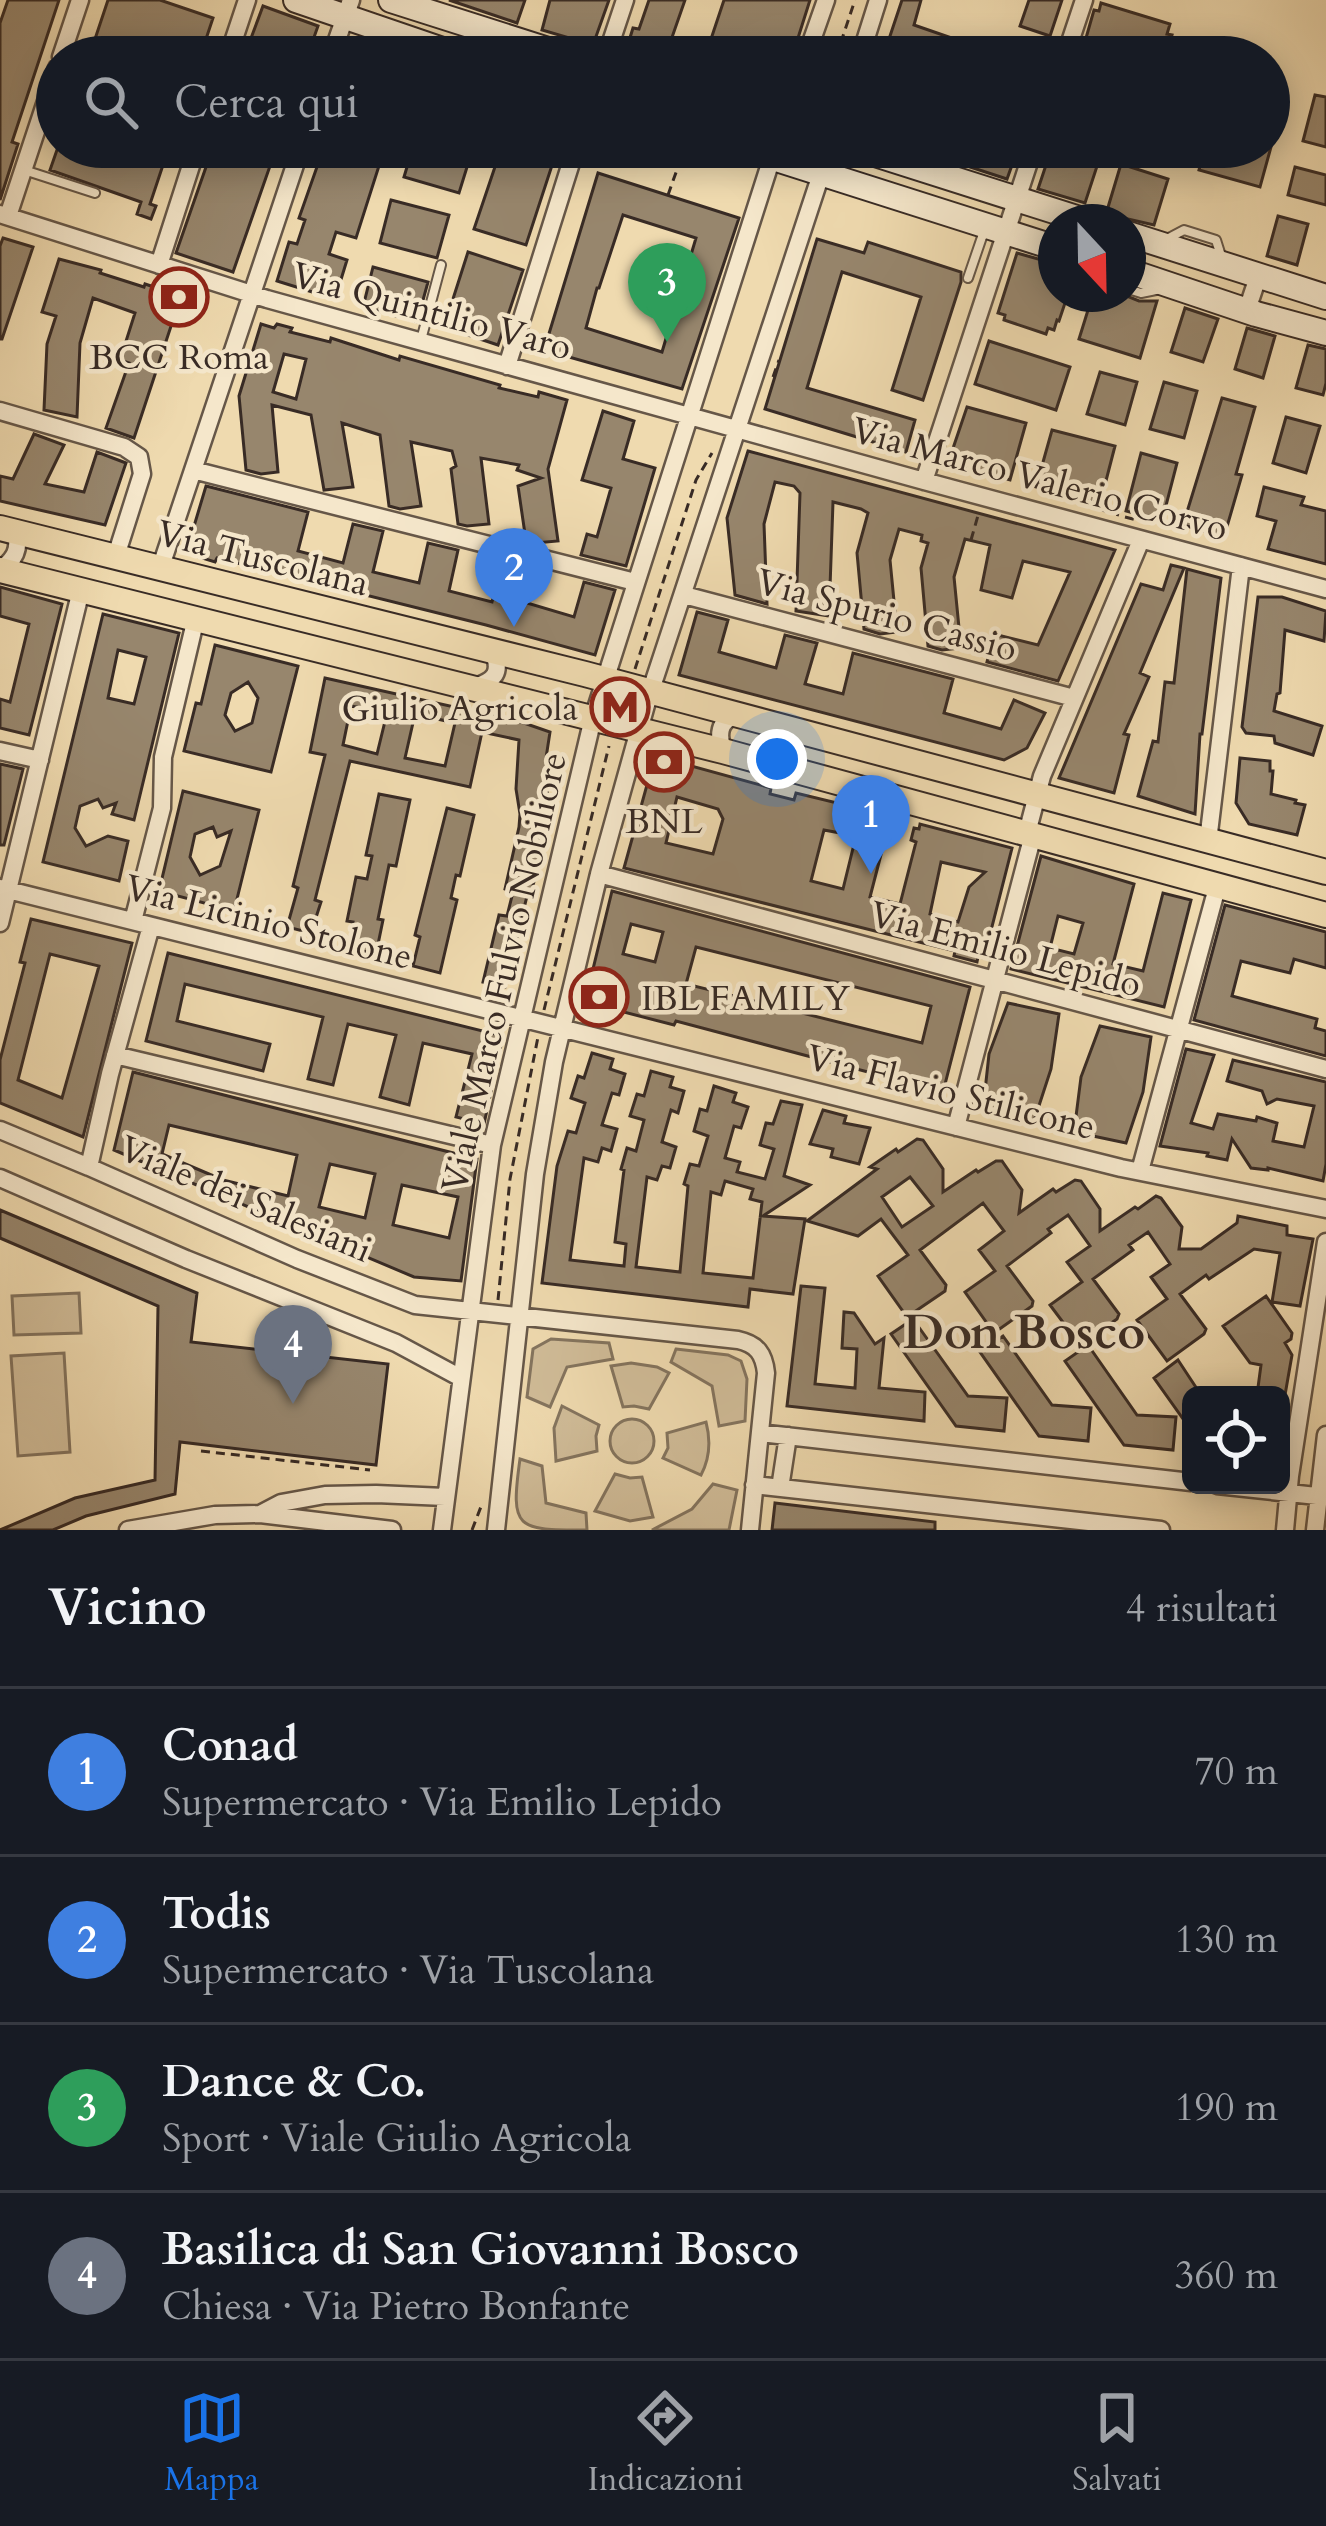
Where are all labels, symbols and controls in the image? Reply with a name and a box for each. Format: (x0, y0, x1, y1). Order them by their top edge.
search box (36, 36, 1290, 168)
icon: search (78, 69, 144, 135)
text: Cerca qui (174, 72, 359, 133)
north arrow (1038, 204, 1146, 312)
pin: 3 (628, 243, 706, 342)
street label: Via Quintilio Varo (286, 251, 577, 372)
bank icon: BCC Roma (148, 266, 210, 328)
place label: BCC Roma (89, 333, 269, 382)
street label: Via Marco Valerio Corvo (846, 406, 1233, 553)
street label: Via Tuscolana (152, 508, 374, 609)
pin: 2 (475, 528, 553, 627)
street label: Via Spurio Cassio (751, 557, 1022, 674)
metro station icon: Giulio Agricola (589, 676, 651, 738)
place label: Giulio Agricola (342, 684, 578, 733)
your location (747, 729, 807, 789)
bank icon: BNL (633, 731, 695, 793)
street label: Viale Marco Fulvio Nobiliore (430, 748, 579, 1197)
pin: 1 (832, 775, 910, 874)
place label: BNL (626, 797, 703, 846)
street label: Via Licinio Stolone (120, 863, 417, 982)
street label: Via Emilio Lepido (865, 890, 1147, 1009)
bank icon: IBL FAMILY (568, 966, 630, 1028)
place label: IBL FAMILY (641, 974, 850, 1023)
street label: Via Flavio Stilicone (801, 1033, 1100, 1152)
street label: Viale dei Salesiani (112, 1124, 379, 1275)
district label: Don Bosco (903, 1300, 1145, 1365)
pin: 4 (254, 1305, 332, 1404)
map controls (1182, 1386, 1290, 1494)
button: locate (1182, 1386, 1290, 1494)
text: Vicino (48, 1573, 207, 1643)
text: 4 risultati (1126, 1582, 1278, 1635)
text: Conad (162, 1715, 298, 1776)
text: 1 (77, 1745, 97, 1798)
text: 70 m (1195, 1745, 1278, 1798)
text: Supermercato · Via Emilio Lepido (162, 1776, 722, 1829)
text: Todis (162, 1883, 271, 1944)
text: 2 (77, 1913, 97, 1966)
text: 130 m (1175, 1913, 1278, 1966)
text: Supermercato · Via Tuscolana (162, 1944, 654, 1997)
text: Dance & Co. (162, 2051, 426, 2112)
text: 3 (77, 2081, 97, 2134)
text: 190 m (1175, 2081, 1278, 2134)
text: Sport · Viale Giulio Agricola (162, 2112, 632, 2165)
text: Basilica di San Giovanni Bosco (162, 2219, 799, 2280)
text: 4 (77, 2249, 97, 2302)
text: 360 m (1175, 2249, 1278, 2302)
text: Chiesa · Via Pietro Bonfante (162, 2280, 630, 2333)
tab: Mappa (164, 2385, 259, 2502)
tab: Indicazioni (587, 2385, 743, 2502)
tab: Salvati (1072, 2385, 1162, 2502)

